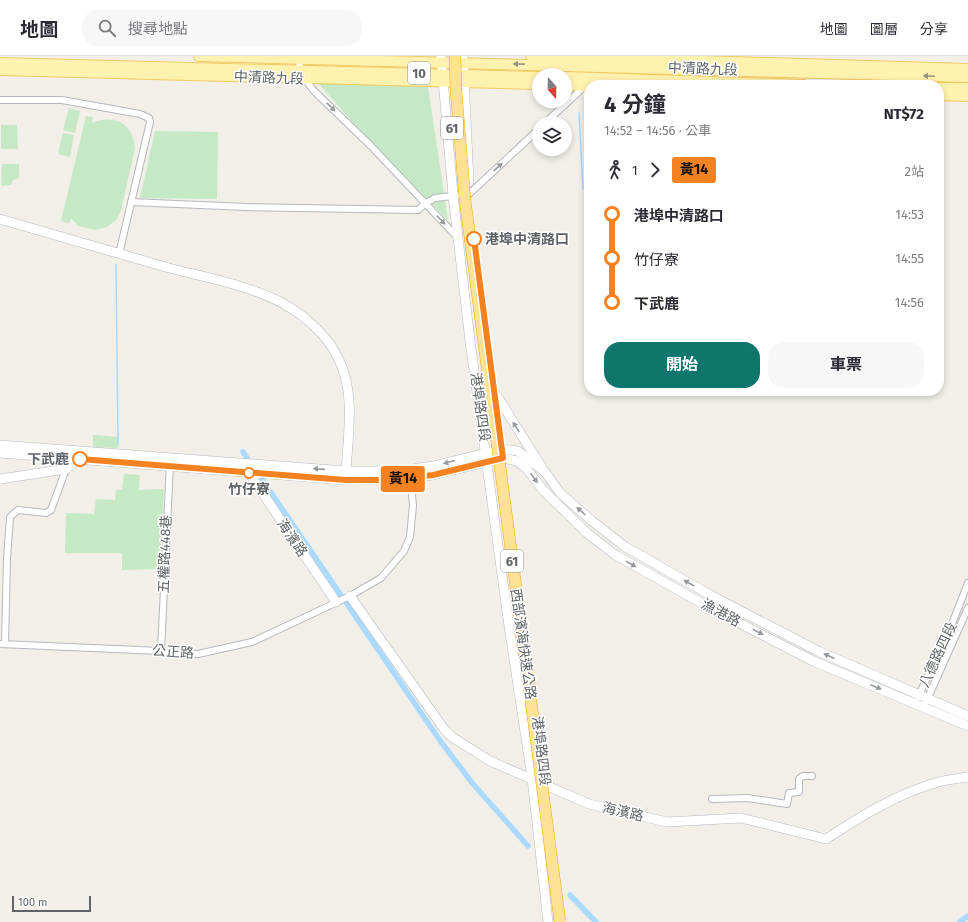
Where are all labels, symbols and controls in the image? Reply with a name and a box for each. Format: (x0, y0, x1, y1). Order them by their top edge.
search box (82, 10, 362, 46)
icon: search (96, 17, 118, 39)
text: 地圖 (20, 18, 58, 41)
text: 搜尋地點 (128, 20, 188, 38)
text: 地圖 (820, 21, 848, 38)
text: 圖層 (870, 21, 898, 38)
text: 分享 (920, 21, 948, 38)
street label: 中清路九段 (668, 59, 738, 79)
one-way arrow (512, 61, 525, 67)
road number: 10 (408, 62, 430, 84)
street label: 中清路九段 (234, 68, 304, 88)
north arrow (532, 68, 572, 108)
map controls (532, 68, 572, 156)
one-way arrow (922, 73, 935, 79)
text: 4 分鐘 (604, 91, 666, 118)
one-way arrow (326, 102, 336, 112)
text: NT$72 (884, 105, 924, 123)
button: layers (532, 116, 572, 156)
road number: 61 (441, 117, 463, 139)
text: 14:52 – 14:56 · 公車 (604, 123, 711, 138)
icon: walk (604, 159, 626, 181)
icon: forward (644, 159, 666, 181)
text: 黃14 (680, 161, 708, 178)
one-way arrow (493, 162, 503, 172)
text: 1 (632, 163, 638, 178)
text: 2站 (905, 164, 924, 179)
text: 港埠中清路口 (634, 207, 724, 225)
text: 14:53 (895, 207, 924, 222)
one-way arrow (436, 215, 446, 225)
marker: 港埠中清路口 (466, 231, 482, 247)
place label: 港埠中清路口 (485, 231, 569, 248)
text: 竹仔寮 (634, 251, 679, 269)
text: 14:55 (895, 251, 924, 266)
text: 下武鹿 (634, 295, 679, 313)
text: 14:56 (895, 295, 924, 310)
button: 開始 (604, 342, 760, 388)
button: 車票 (768, 342, 924, 388)
street label: 港埠路四段 (467, 371, 493, 443)
one-way arrow (513, 421, 520, 433)
place label: 下武鹿 (27, 451, 69, 468)
marker: 下武鹿 (72, 451, 88, 467)
one-way arrow (442, 459, 454, 465)
one-way arrow (313, 465, 325, 472)
line badge: 黃14 (380, 466, 426, 492)
marker: 竹仔寮 (243, 467, 255, 479)
text: 黃14 (389, 470, 417, 487)
one-way arrow (530, 473, 538, 484)
place label: 竹仔寮 (228, 481, 270, 498)
one-way arrow (576, 507, 587, 516)
street label: 五權路448巷 (155, 514, 175, 594)
street label: 海濱路 (273, 516, 311, 560)
road number: 61 (501, 550, 523, 572)
one-way arrow (625, 560, 637, 567)
one-way arrow (683, 579, 695, 586)
street label: 西部濱海快速公路 (507, 587, 539, 701)
street label: 漁港路 (698, 596, 744, 630)
street label: 八德路四段 (916, 620, 960, 690)
one-way arrow (752, 629, 763, 636)
street label: 公正路 (151, 642, 195, 662)
one-way arrow (824, 653, 835, 659)
one-way arrow (870, 684, 881, 690)
street label: 港埠路四段 (528, 715, 554, 787)
street label: 海濱路 (601, 799, 645, 825)
scale bar (12, 894, 91, 913)
text: 100 m (18, 896, 47, 909)

